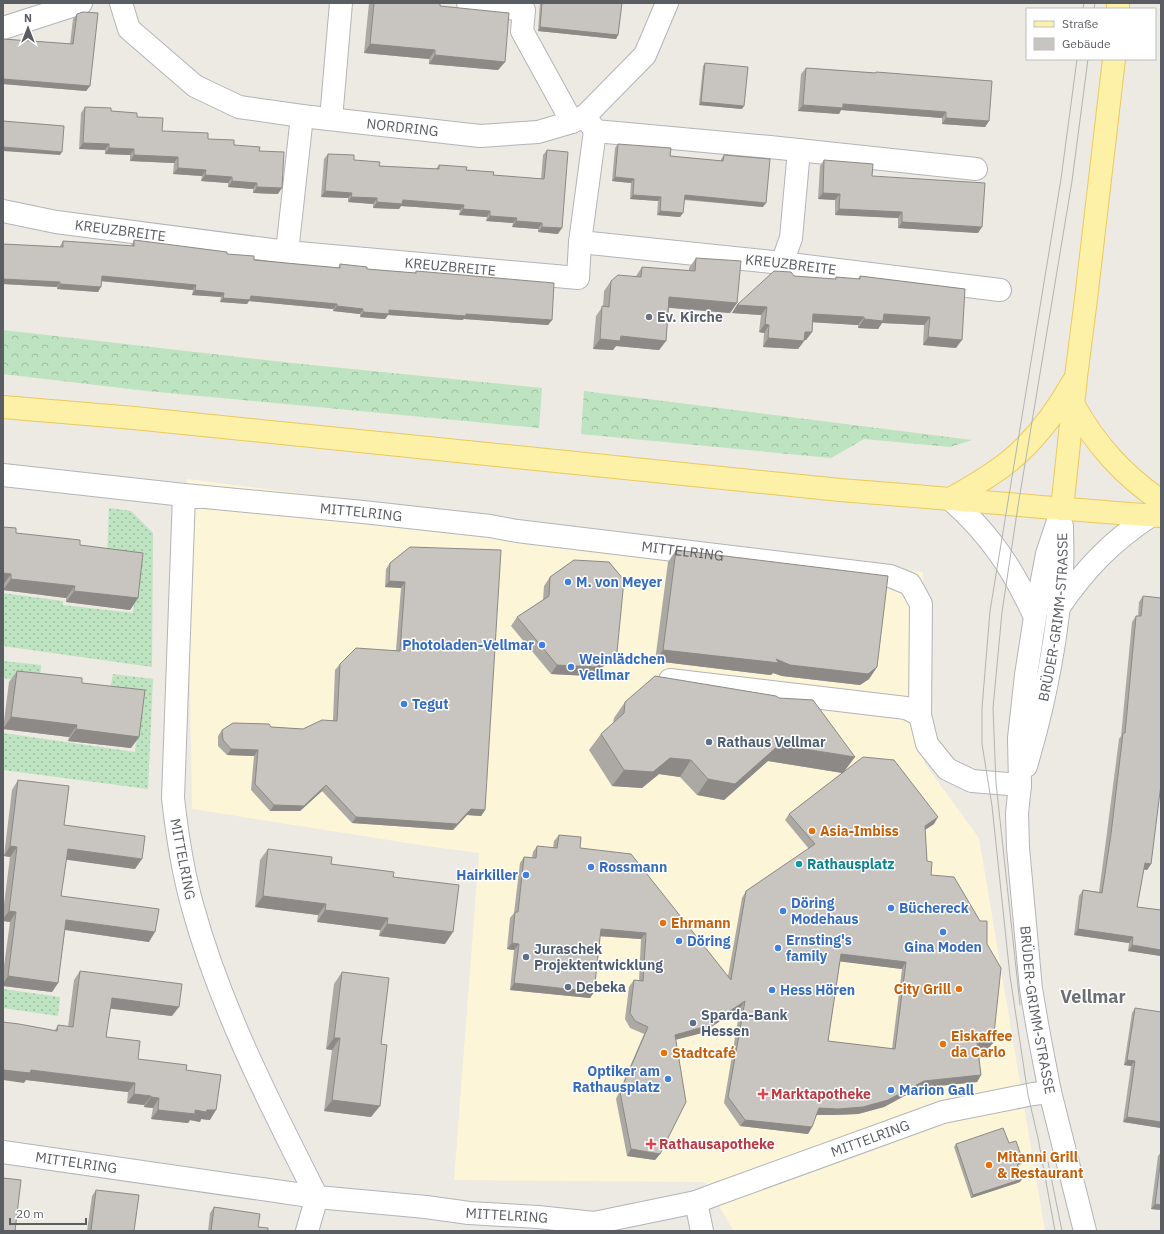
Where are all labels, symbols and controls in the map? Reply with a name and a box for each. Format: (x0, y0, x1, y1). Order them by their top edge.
north arrow (8, 8, 48, 48)
legend (1026, 8, 1156, 60)
text: N (24, 11, 32, 25)
text: Straße (1062, 16, 1099, 31)
text: Gebäude (1062, 36, 1111, 51)
street label: NORDRING (366, 114, 440, 140)
street label: KREUZBREITE (74, 216, 167, 245)
street label: KREUZBREITE (744, 250, 837, 279)
street label: KREUZBREITE (404, 254, 497, 280)
place label: Ev. Kirche (657, 308, 723, 326)
marker: Ev. Kirche (644, 312, 654, 322)
street label: MITTELRING (319, 499, 403, 525)
street label: BRÜDER-GRIMM-STRASSE (1034, 533, 1071, 703)
street label: MITTELRING (641, 537, 725, 565)
place label: M. von Meyer (576, 573, 663, 591)
marker: M. von Meyer (563, 577, 573, 587)
place label: Photoladen-Vellmar (402, 636, 534, 654)
marker: Photoladen-Vellmar (537, 640, 547, 650)
place label: Weinlädchen Vellmar (579, 650, 665, 684)
marker: Weinlädchen Vellmar (566, 662, 576, 672)
place label: Tegut (412, 695, 449, 713)
marker: Tegut (399, 699, 409, 709)
place label: Rathaus Vellmar (717, 733, 826, 751)
marker: Rathaus Vellmar (704, 737, 714, 747)
street label: MITTELRING (166, 817, 200, 901)
place label: Asia-Imbiss (820, 822, 899, 840)
marker: Asia-Imbiss (807, 826, 817, 836)
place label: Rathausplatz (807, 855, 895, 873)
place label: Rossmann (599, 858, 667, 876)
marker: Rathausplatz (794, 859, 804, 869)
marker: Rossmann (586, 862, 596, 872)
place label: Hairkiller (456, 866, 518, 884)
marker: Hairkiller (521, 870, 531, 880)
place label: Döring Modehaus (791, 894, 858, 928)
place label: Büchereck (899, 899, 970, 917)
marker: Büchereck (886, 903, 896, 913)
marker: Döring Modehaus (778, 906, 788, 916)
place label: Ehrmann (671, 914, 731, 932)
marker: Ehrmann (658, 918, 668, 928)
street label: BRÜDER-GRIMM-STRASSE (1016, 925, 1059, 1096)
marker: Gina Moden (938, 927, 948, 937)
place label: Ernsting's family (786, 931, 852, 965)
place label: Döring (687, 932, 731, 950)
marker: Döring (674, 936, 684, 946)
place label: Gina Moden (904, 938, 982, 956)
place label: Juraschek Projektentwicklung (534, 940, 663, 974)
marker: Ernsting's family (773, 943, 783, 953)
marker: Juraschek Projektentwicklung (521, 952, 531, 962)
place label: Debeka (576, 978, 626, 996)
place label: City Grill (894, 980, 951, 998)
place label: Hess Hören (780, 981, 855, 999)
marker: Debeka (563, 982, 573, 992)
marker: City Grill (954, 984, 964, 994)
marker: Hess Hören (767, 985, 777, 995)
district label: Vellmar (1060, 985, 1126, 1008)
place label: Sparda-Bank Hessen (701, 1006, 789, 1040)
marker: Sparda-Bank Hessen (688, 1018, 698, 1028)
place label: Eiskaffee da Carlo (951, 1027, 1013, 1061)
marker: Eiskaffee da Carlo (938, 1039, 948, 1049)
place label: Stadtcafé (672, 1044, 736, 1062)
marker: Stadtcafé (659, 1048, 669, 1058)
place label: Optiker am Rathausplatz (573, 1062, 660, 1096)
marker: Optiker am Rathausplatz (663, 1074, 673, 1084)
place label: Marion Gall (899, 1081, 974, 1099)
place label: Marktapotheke (771, 1085, 871, 1103)
marker: Marion Gall (886, 1085, 896, 1095)
marker: Marktapotheke (758, 1089, 768, 1099)
street label: MITTELRING (828, 1116, 912, 1161)
place label: Rathausapotheke (659, 1135, 775, 1153)
marker: Rathausapotheke (646, 1139, 656, 1149)
street label: MITTELRING (34, 1148, 118, 1177)
place label: Mitanni Grill & Restaurant (997, 1148, 1083, 1182)
marker: Mitanni Grill & Restaurant (984, 1160, 994, 1170)
scale bar (10, 1200, 86, 1226)
street label: MITTELRING (465, 1204, 549, 1227)
text: 20 m (16, 1206, 44, 1221)

